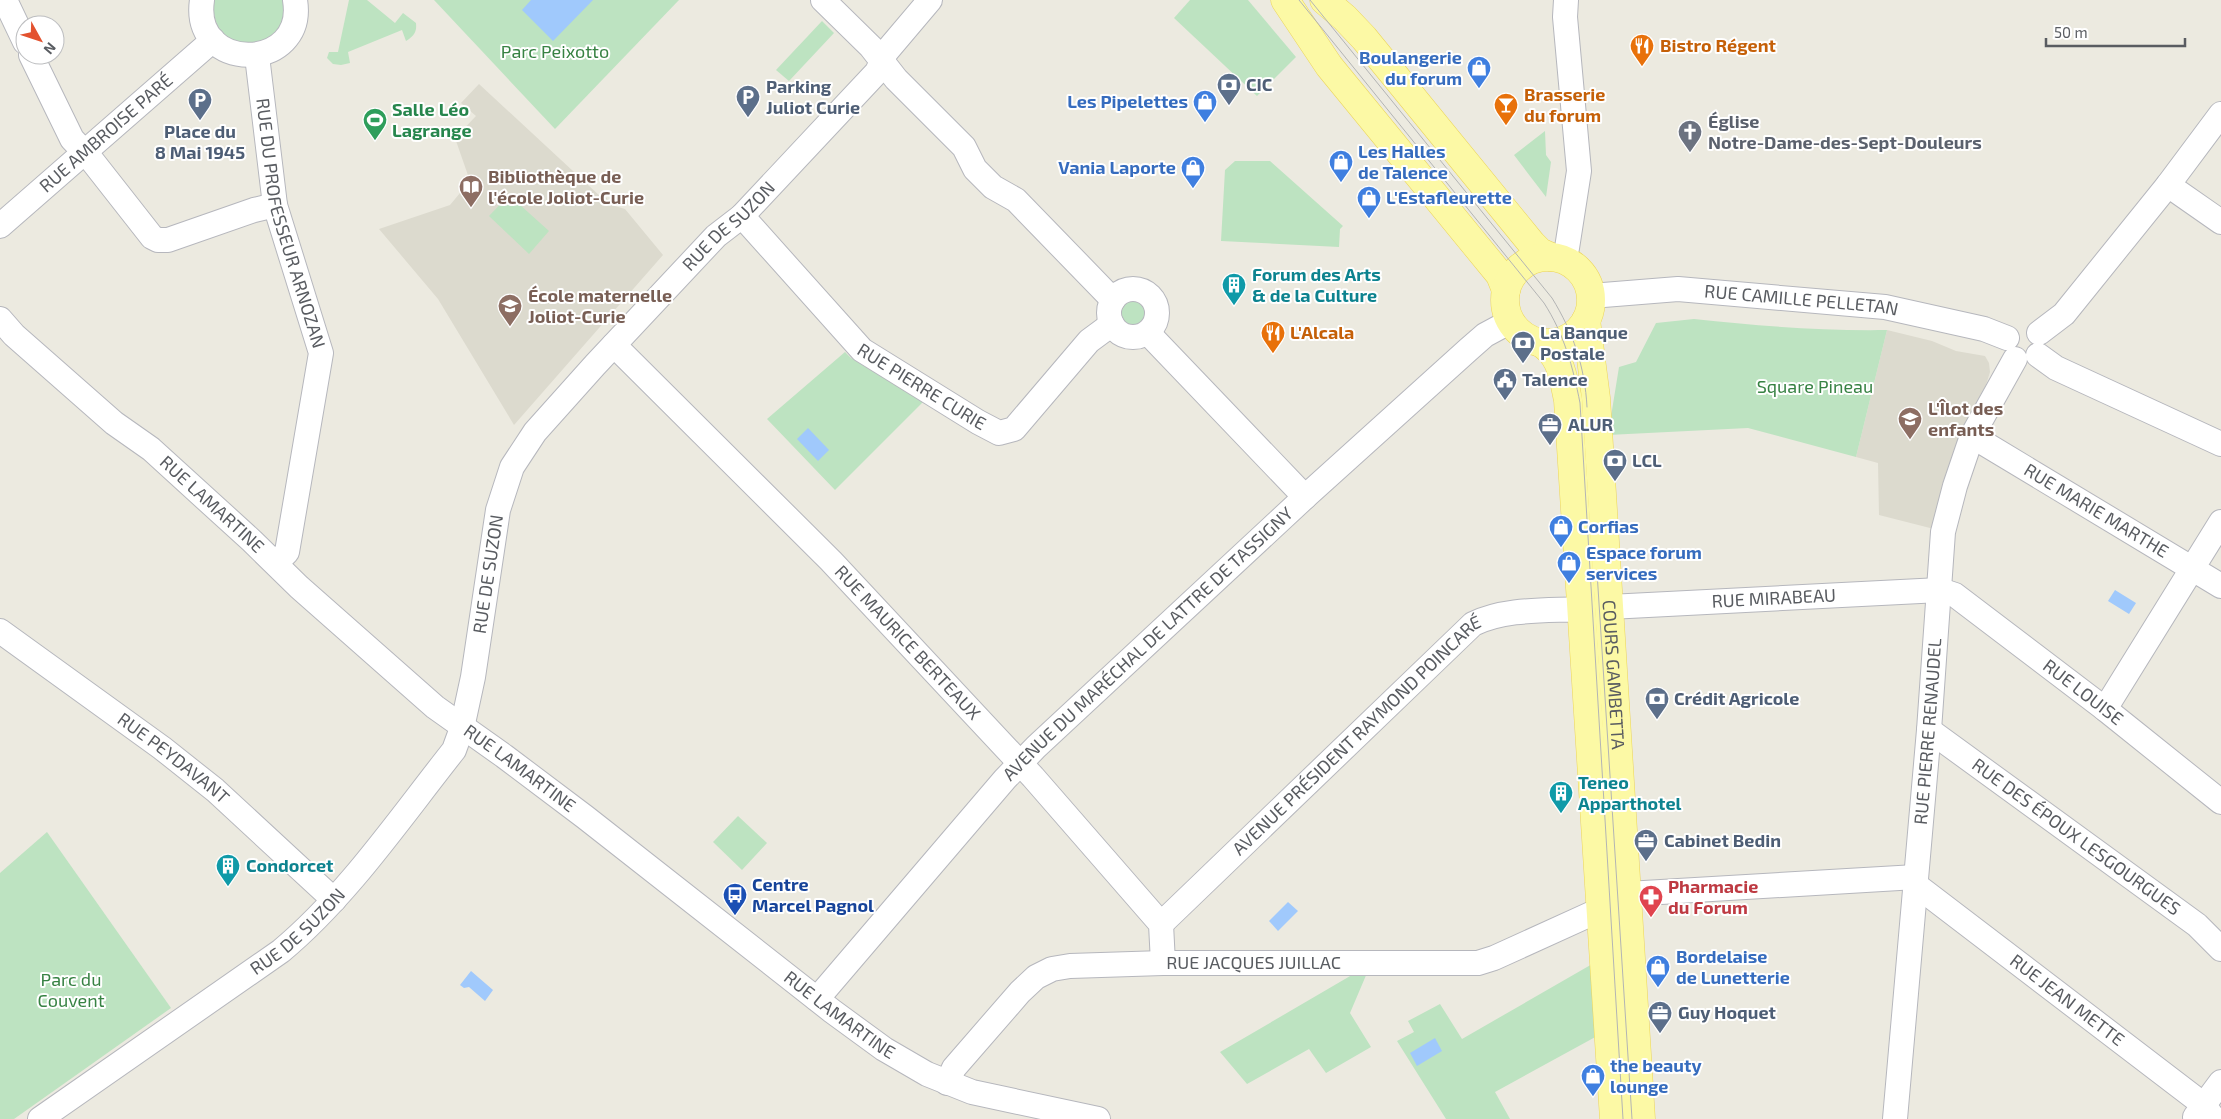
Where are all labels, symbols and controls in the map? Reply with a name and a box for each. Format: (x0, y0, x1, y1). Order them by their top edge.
north arrow (15, 15, 65, 65)
scale bar (2046, 15, 2185, 47)
text: 50 m (2054, 23, 2088, 41)
restaurant icon: Bistro Régent (1629, 33, 1655, 67)
place label: Bistro Régent (1660, 34, 1776, 56)
text: N (41, 39, 60, 58)
park label: Parc Peixotto (501, 40, 609, 62)
place label: Boulangerie du forum (1359, 46, 1462, 89)
shop icon: Boulangerie du forum (1466, 55, 1492, 89)
street label: RUE AMBROISE PARÉ (34, 68, 177, 197)
bank icon: CIC (1216, 72, 1242, 106)
place label: CIC (1246, 73, 1273, 95)
place label: Parking Juliot Curie (766, 75, 860, 118)
place label: Brasserie du forum (1524, 83, 1606, 126)
parking icon: Parking Juliot Curie (735, 84, 761, 118)
parking icon: Place du 8 Mai 1945 (187, 87, 213, 121)
shop icon: Les Pipelettes (1192, 89, 1218, 123)
place label: Les Pipelettes (1067, 90, 1188, 112)
bar icon: Brasserie du forum (1493, 92, 1519, 126)
street label: RUE DU PROFESSEUR ARNOZAN (252, 97, 331, 351)
place label: Salle Léo Lagrange (392, 98, 472, 141)
sports icon: Salle Léo Lagrange (362, 107, 388, 141)
place label: Église Notre-Dame-des-Sept-Douleurs (1708, 110, 1982, 153)
church icon: Église Notre-Dame-des-Sept-Douleurs (1677, 119, 1703, 153)
place label: Place du 8 Mai 1945 (155, 120, 245, 163)
place label: Les Halles de Talence (1358, 140, 1448, 183)
shop icon: Les Halles de Talence (1328, 149, 1354, 183)
shop icon: Vania Laporte (1180, 155, 1206, 189)
place label: Vania Laporte (1058, 156, 1176, 178)
place label: Bibliothèque de l'école Joliot-Curie (488, 165, 644, 208)
library icon: Bibliothèque de l'école Joliot-Curie (458, 174, 484, 208)
street label: RUE DE SUZON (677, 176, 779, 275)
shop icon: L'Estafleurette (1356, 185, 1382, 219)
place label: L'Estafleurette (1386, 186, 1512, 208)
place label: Forum des Arts & de la Culture (1252, 263, 1381, 306)
building icon: Forum des Arts & de la Culture (1221, 272, 1247, 306)
street label: RUE CAMILLE PELLETAN (1703, 279, 1900, 320)
place label: École maternelle Joliot-Curie (528, 284, 672, 327)
school or university icon: École maternelle Joliot-Curie (497, 293, 523, 327)
restaurant icon: L'Alcala (1260, 320, 1286, 354)
place label: L'Alcala (1290, 321, 1354, 343)
place label: La Banque Postale (1540, 321, 1628, 364)
bank icon: La Banque Postale (1510, 330, 1536, 364)
street label: RUE PIERRE CURIE (854, 338, 990, 434)
public building icon: Talence (1492, 367, 1518, 401)
place label: Talence (1522, 368, 1588, 390)
park label: Square Pineau (1757, 375, 1873, 397)
place label: L'Îlot des enfants (1928, 397, 2003, 440)
school or university icon: L'Îlot des enfants (1897, 406, 1923, 440)
office icon: ALUR (1537, 412, 1563, 446)
place label: ALUR (1568, 413, 1614, 435)
bank icon: LCL (1602, 448, 1628, 482)
place label: LCL (1632, 449, 1662, 471)
street label: RUE LAMARTINE (156, 451, 269, 557)
street label: RUE MARIE MARTHE (2020, 458, 2173, 562)
street label: AVENUE DU MARÉCHAL DE LATTRE DE TASSIGNY (997, 501, 1298, 785)
street label: RUE DE SUZON (468, 513, 507, 635)
shop icon: Corfias (1548, 514, 1574, 548)
place label: Corfias (1578, 515, 1639, 537)
place label: Espace forum services (1586, 541, 1702, 584)
shop icon: Espace forum services (1556, 550, 1582, 584)
street label: RUE MAURICE BERTEAUX (831, 560, 986, 724)
street label: RUE MIRABEAU (1711, 583, 1836, 612)
street label: COURS GAMBETTA (1599, 599, 1630, 751)
street label: AVENUE PRÉSIDENT RAYMOND POINCARÉ (1227, 610, 1484, 859)
street label: RUE PIERRE RENAUDEL (1909, 637, 1945, 826)
street label: RUE LOUISE (2039, 654, 2128, 729)
bank icon: Crédit Agricole (1644, 686, 1670, 720)
place label: Crédit Agricole (1674, 687, 1799, 709)
street label: RUE PEYDAVANT (114, 708, 235, 808)
street label: RUE LAMARTINE (460, 719, 581, 816)
street label: RUE DES ÉPOUX LESGOURGUES (1968, 753, 2185, 919)
place label: Teneo Apparthotel (1578, 771, 1682, 814)
building icon: Teneo Apparthotel (1548, 780, 1574, 814)
office icon: Cabinet Bedin (1633, 828, 1659, 862)
place label: Cabinet Bedin (1664, 829, 1781, 851)
building icon: Condorcet (215, 853, 241, 887)
place label: Condorcet (246, 854, 334, 876)
place label: Centre Marcel Pagnol (752, 873, 874, 916)
place label: Pharmacie du Forum (1668, 875, 1758, 918)
bus stop icon: Centre Marcel Pagnol (722, 882, 748, 916)
street label: RUE DE SUZON (246, 883, 349, 979)
pharmacy icon: Pharmacie du Forum (1638, 884, 1664, 918)
place label: Bordelaise de Lunetterie (1676, 945, 1790, 988)
street label: RUE JEAN METTE (2006, 949, 2129, 1050)
street label: RUE JACQUES JUILLAC (1166, 951, 1341, 973)
shop icon: Bordelaise de Lunetterie (1645, 954, 1671, 988)
street label: RUE LAMARTINE (780, 966, 899, 1063)
park label: Parc du Couvent (37, 968, 105, 1011)
office icon: Guy Hoquet (1647, 1000, 1673, 1034)
place label: Guy Hoquet (1678, 1001, 1777, 1023)
place label: the beauty lounge (1610, 1054, 1702, 1097)
shop icon: the beauty lounge (1580, 1063, 1606, 1097)

